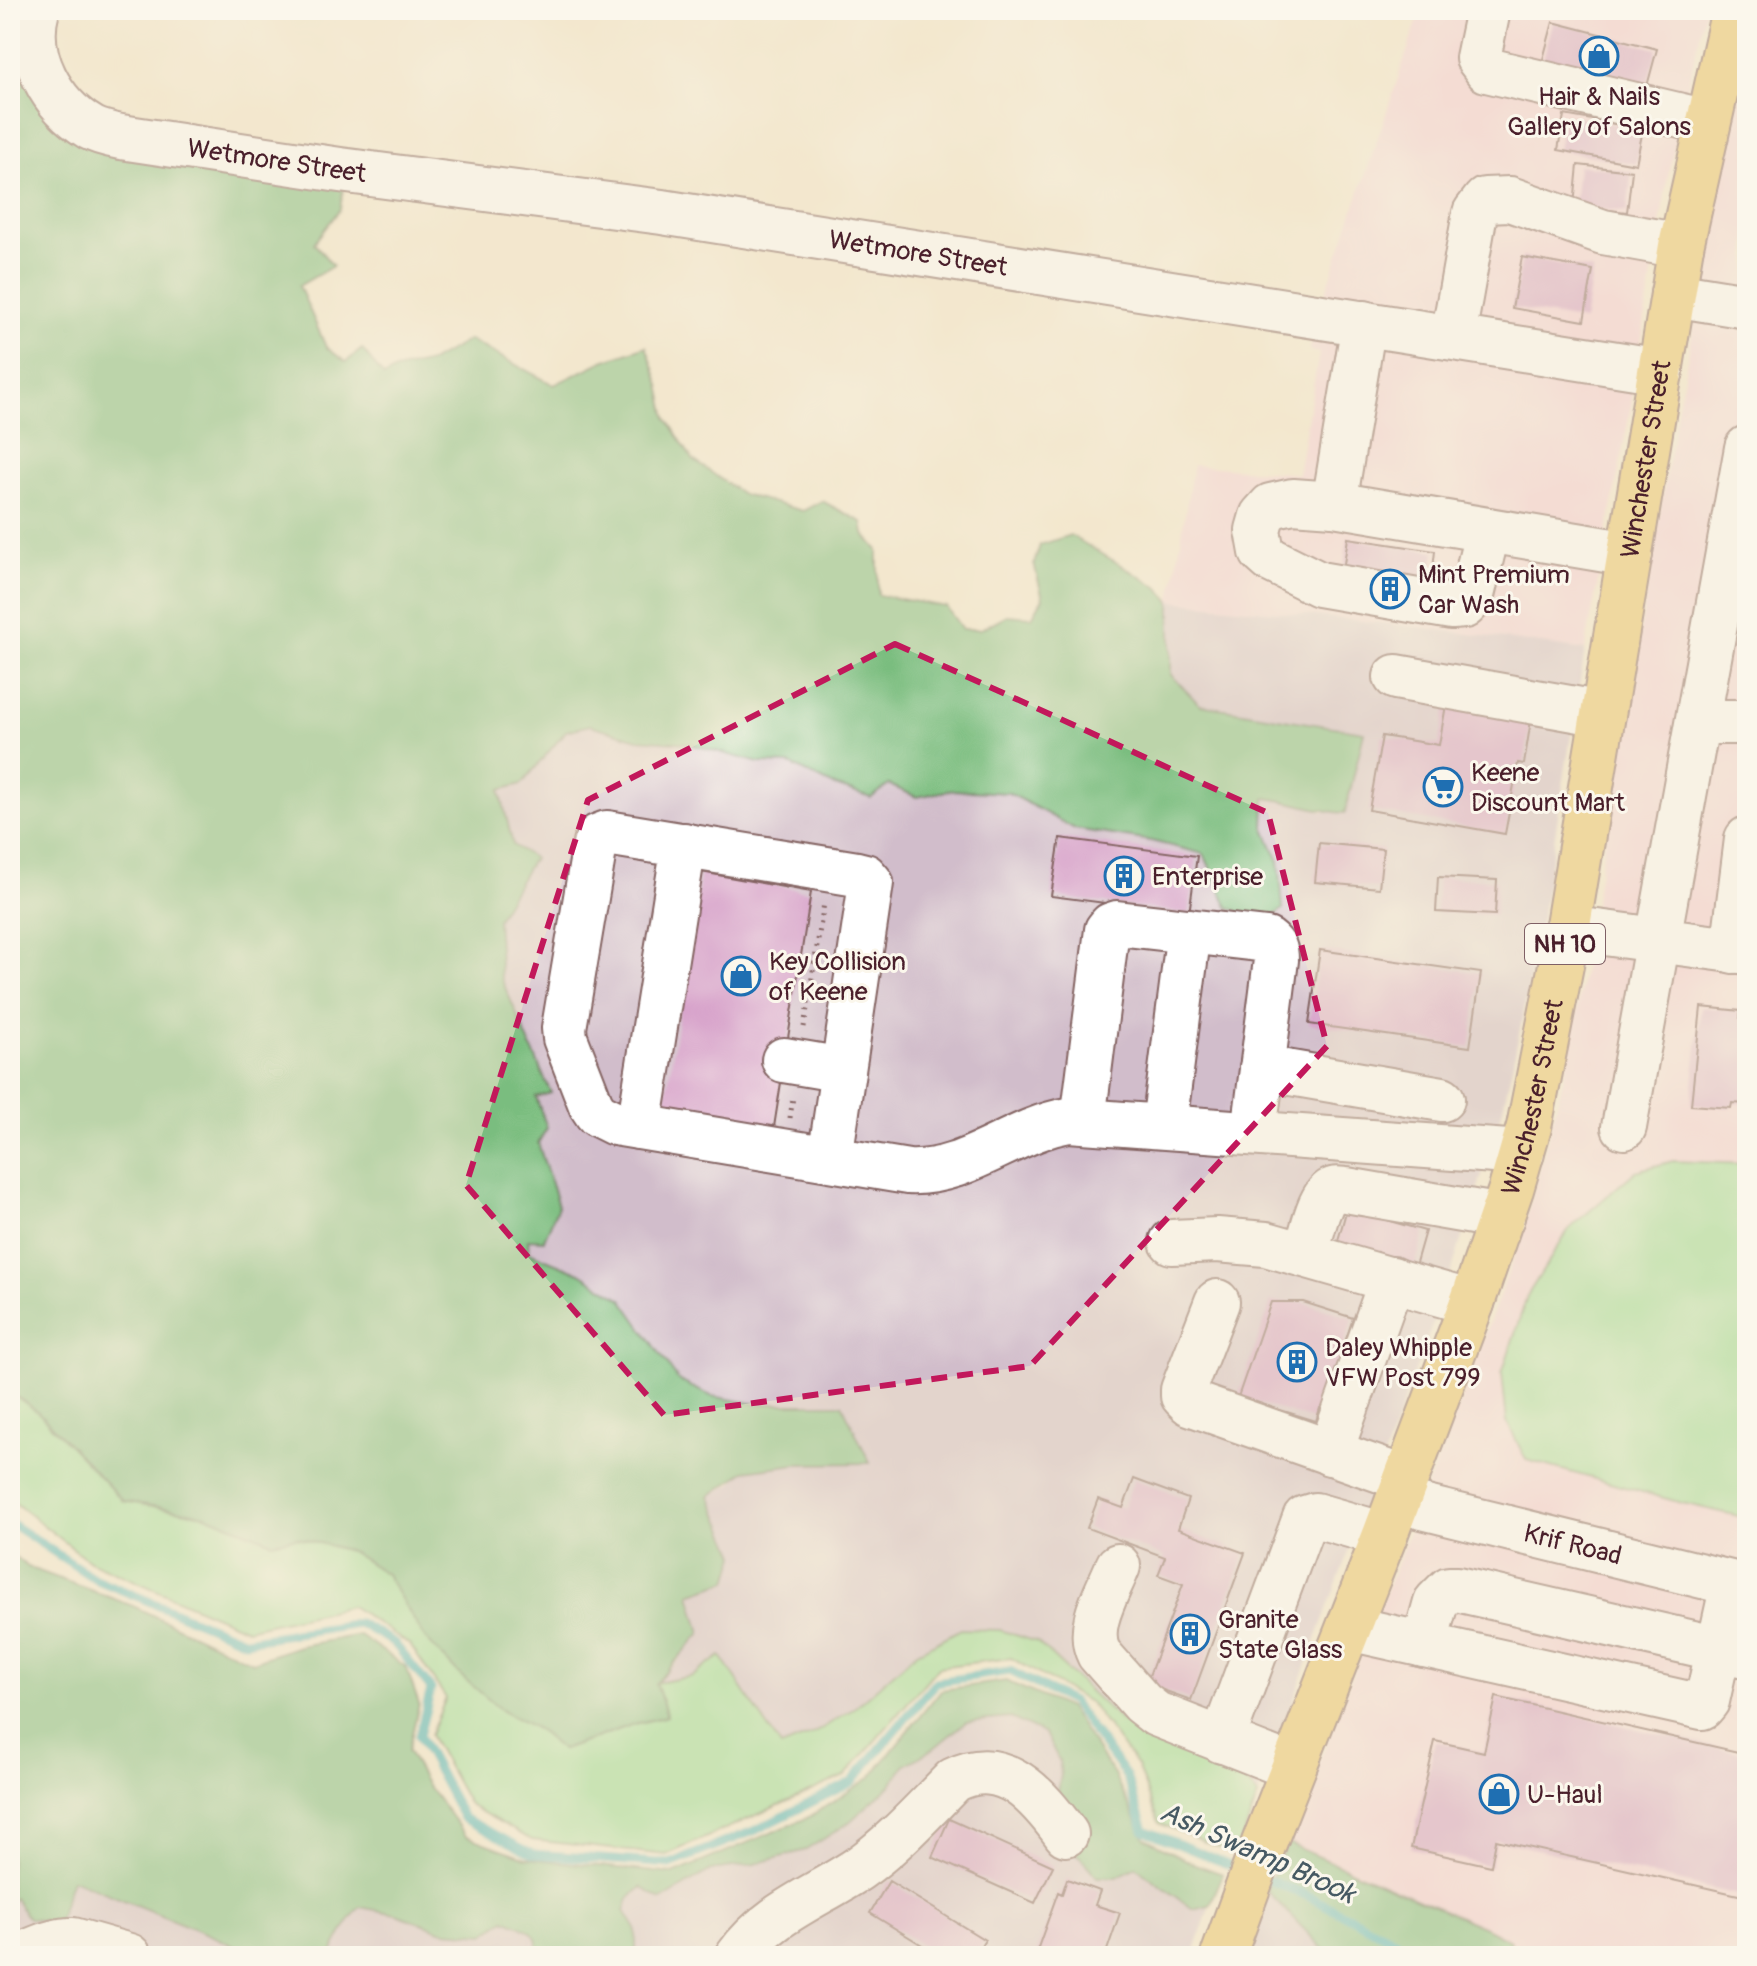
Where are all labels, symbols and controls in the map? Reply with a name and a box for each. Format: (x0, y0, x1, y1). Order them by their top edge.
shop icon: Hair & Nails Gallery of Salons (1578, 35, 1620, 77)
place label: Hair & Nails Gallery of Salons (1507, 81, 1691, 143)
street label: Wetmore Street (185, 132, 369, 190)
street label: Wetmore Street (826, 224, 1010, 284)
street label: Winchester Street (1614, 357, 1679, 561)
place label: Mint Premium Car Wash (1418, 559, 1570, 621)
building icon: Mint Premium Car Wash (1369, 568, 1411, 610)
place label: Keene Discount Mart (1471, 757, 1625, 819)
supermarket icon: Keene Discount Mart (1422, 766, 1464, 808)
building icon: Enterprise (1103, 855, 1145, 897)
place label: Enterprise (1152, 861, 1263, 893)
road number: NH 10 (1525, 924, 1605, 964)
place label: Key Collision of Keene (769, 946, 906, 1008)
shop icon: Key Collision of Keene (720, 955, 762, 997)
street label: Winchester Street (1495, 996, 1571, 1199)
place label: Daley Whipple VFW Post 799 (1325, 1332, 1481, 1394)
building icon: Daley Whipple VFW Post 799 (1276, 1341, 1318, 1383)
street label: Krif Road (1520, 1518, 1625, 1573)
place label: Granite State Glass (1218, 1604, 1343, 1666)
building icon: Granite State Glass (1169, 1613, 1211, 1655)
shop icon: U-Haul (1478, 1773, 1520, 1815)
place label: U-Haul (1527, 1779, 1603, 1811)
water label: Ash Swamp Brook (1155, 1795, 1362, 1913)

